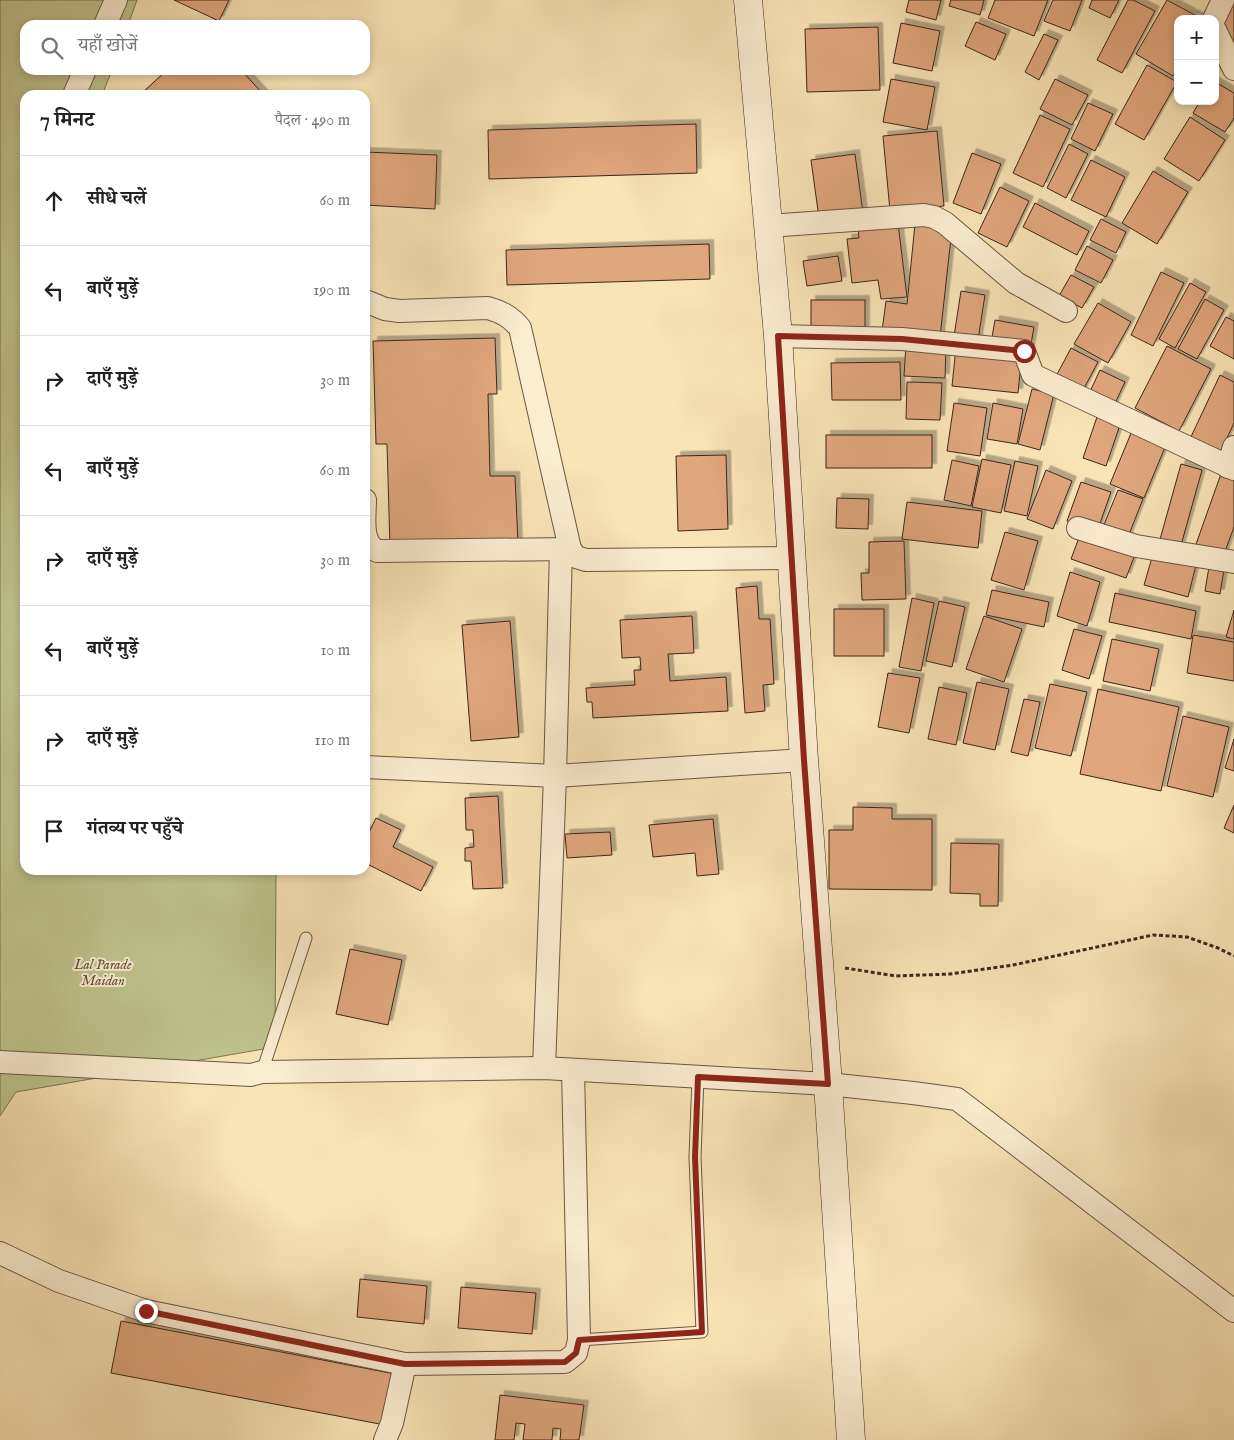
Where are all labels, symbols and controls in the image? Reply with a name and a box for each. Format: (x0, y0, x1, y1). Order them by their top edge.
map controls (1174, 15, 1219, 105)
button: + (1174, 15, 1219, 60)
search box (20, 20, 370, 75)
icon: search (38, 34, 66, 62)
text: यहाँ खोजें (78, 34, 138, 58)
button: − (1174, 60, 1219, 105)
text: 7 मिनट (40, 107, 94, 134)
text: पैदल · 490 m (275, 111, 350, 131)
icon: ahead (40, 187, 68, 215)
text: सीधे चलें (87, 187, 146, 211)
text: 60 m (320, 191, 350, 211)
icon: left (40, 277, 68, 305)
text: बाएँ मुड़ें (87, 277, 138, 301)
text: 190 m (313, 281, 350, 301)
route start (1013, 340, 1036, 363)
icon: right (40, 367, 68, 395)
text: दाएँ मुड़ें (87, 367, 138, 391)
text: 30 m (320, 371, 350, 391)
icon: left (40, 457, 68, 485)
text: बाएँ मुड़ें (87, 457, 138, 481)
text: 60 m (320, 461, 350, 481)
icon: right (40, 547, 68, 575)
text: दाएँ मुड़ें (87, 547, 138, 571)
text: 30 m (320, 551, 350, 571)
icon: left (40, 637, 68, 665)
text: बाएँ मुड़ें (87, 637, 138, 661)
text: 10 m (320, 641, 350, 661)
icon: right (40, 727, 68, 755)
text: दाएँ मुड़ें (87, 727, 138, 751)
text: 110 m (314, 731, 350, 751)
icon: arrive (40, 817, 68, 845)
text: गंतव्य पर पहुँचे (87, 817, 183, 841)
park label: Lal Parade Maidan (73, 956, 132, 990)
route end (135, 1300, 158, 1323)

